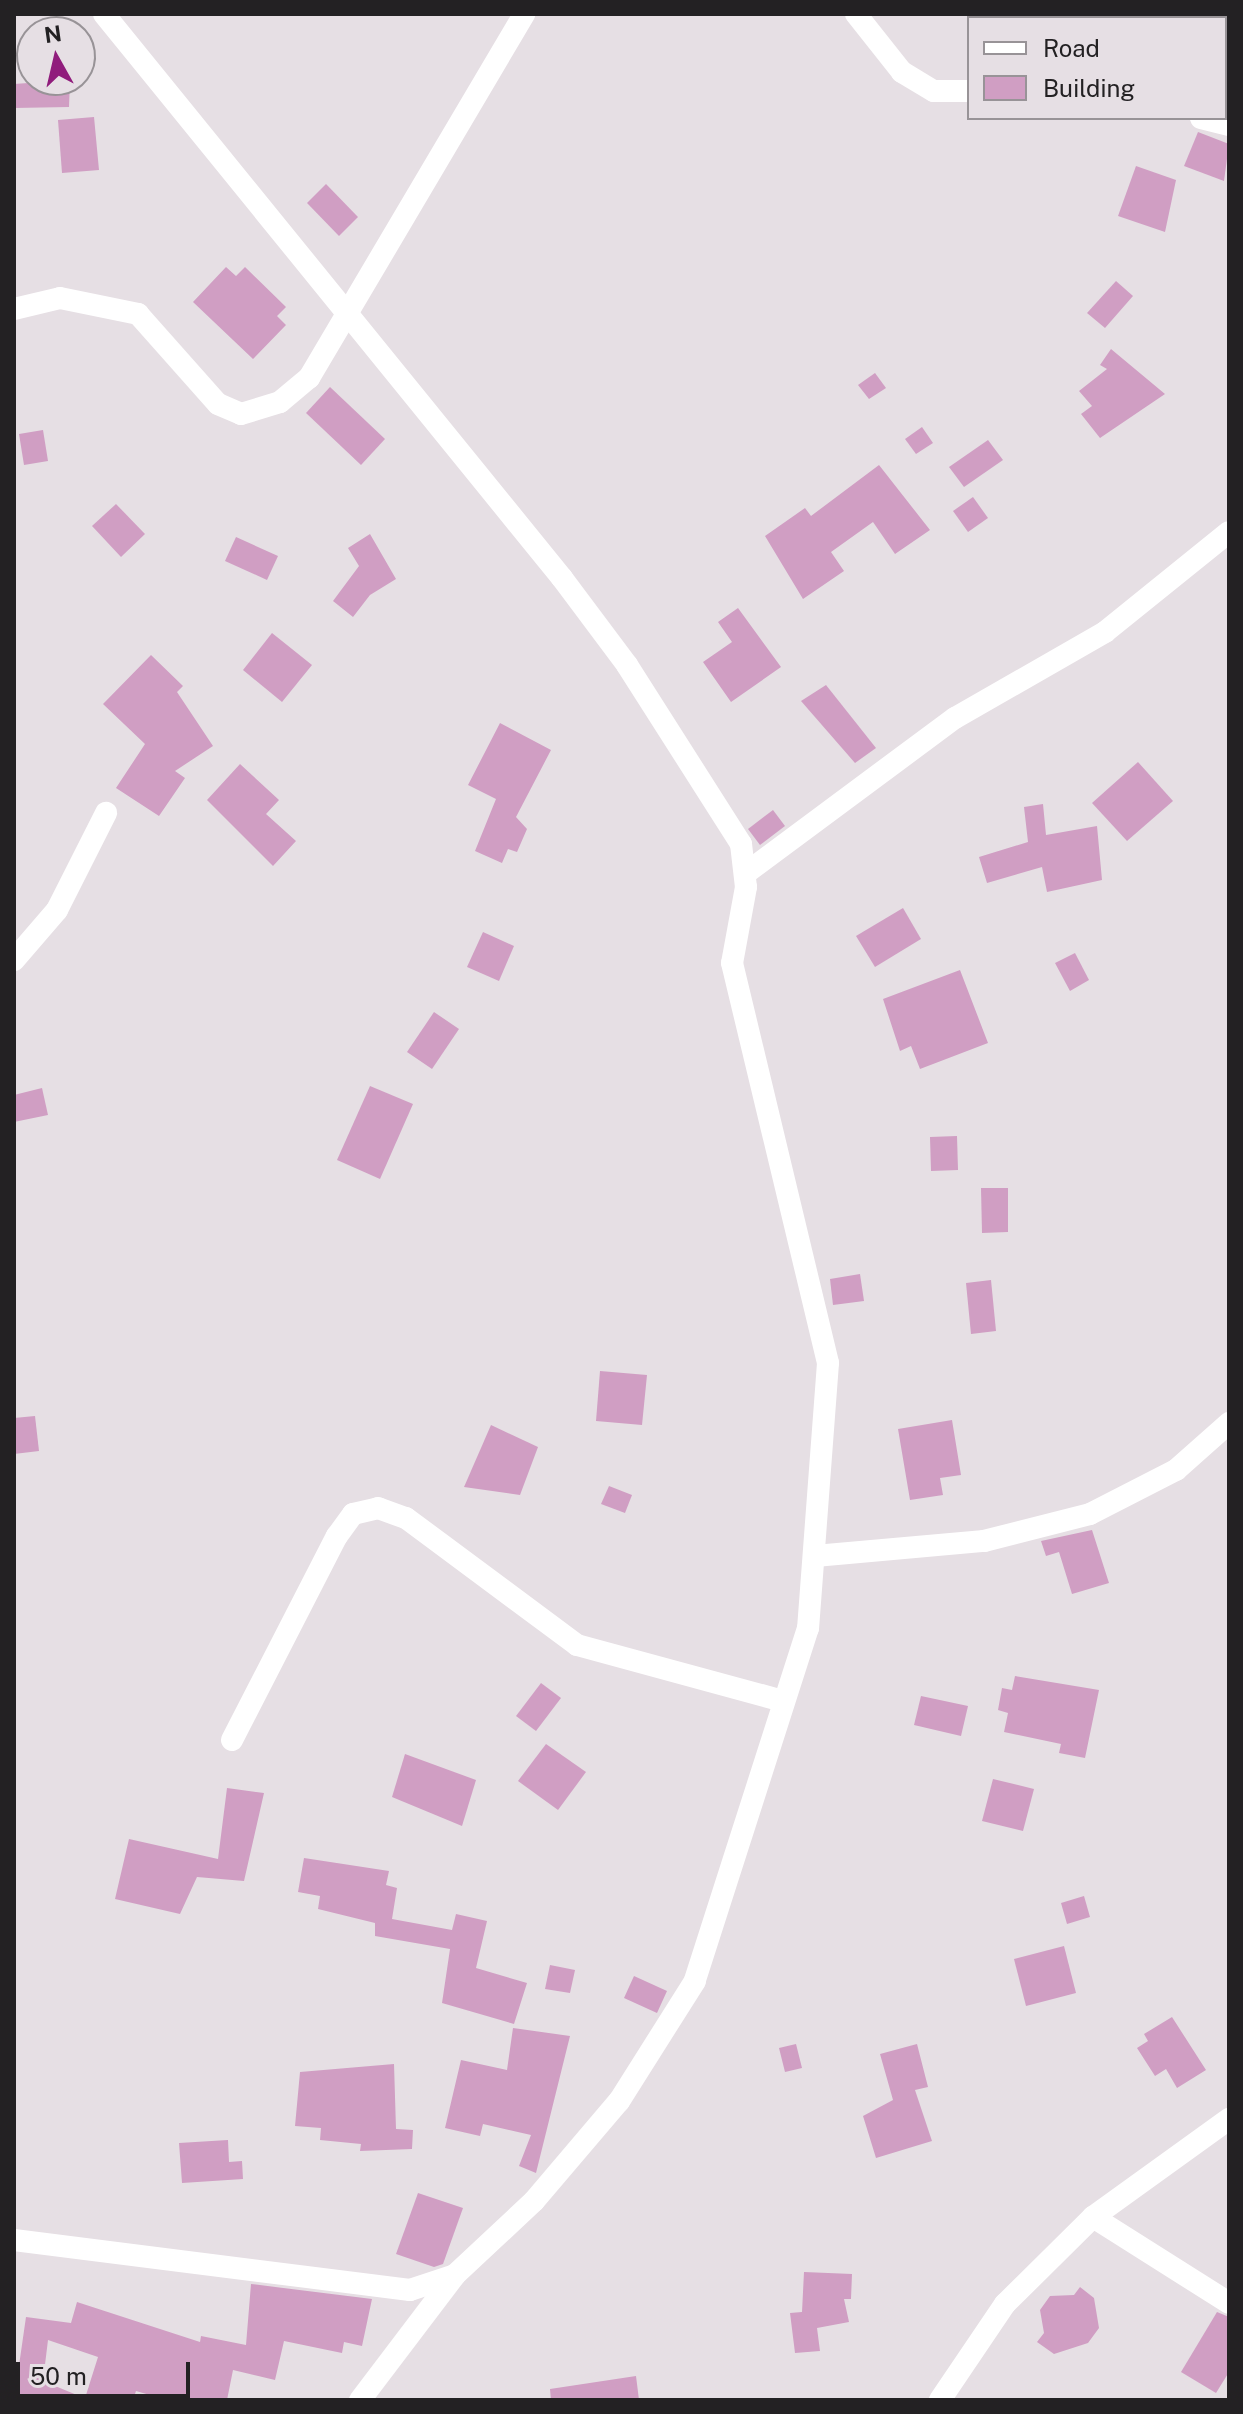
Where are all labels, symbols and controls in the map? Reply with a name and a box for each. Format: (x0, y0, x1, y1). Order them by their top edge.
north arrow (16, 16, 96, 96)
legend (967, 16, 1227, 120)
text: N (43, 20, 63, 48)
text: Road (1043, 34, 1100, 62)
text: Building (1043, 74, 1135, 102)
scale bar (20, 2346, 194, 2396)
text: 50 m (30, 2362, 87, 2390)

